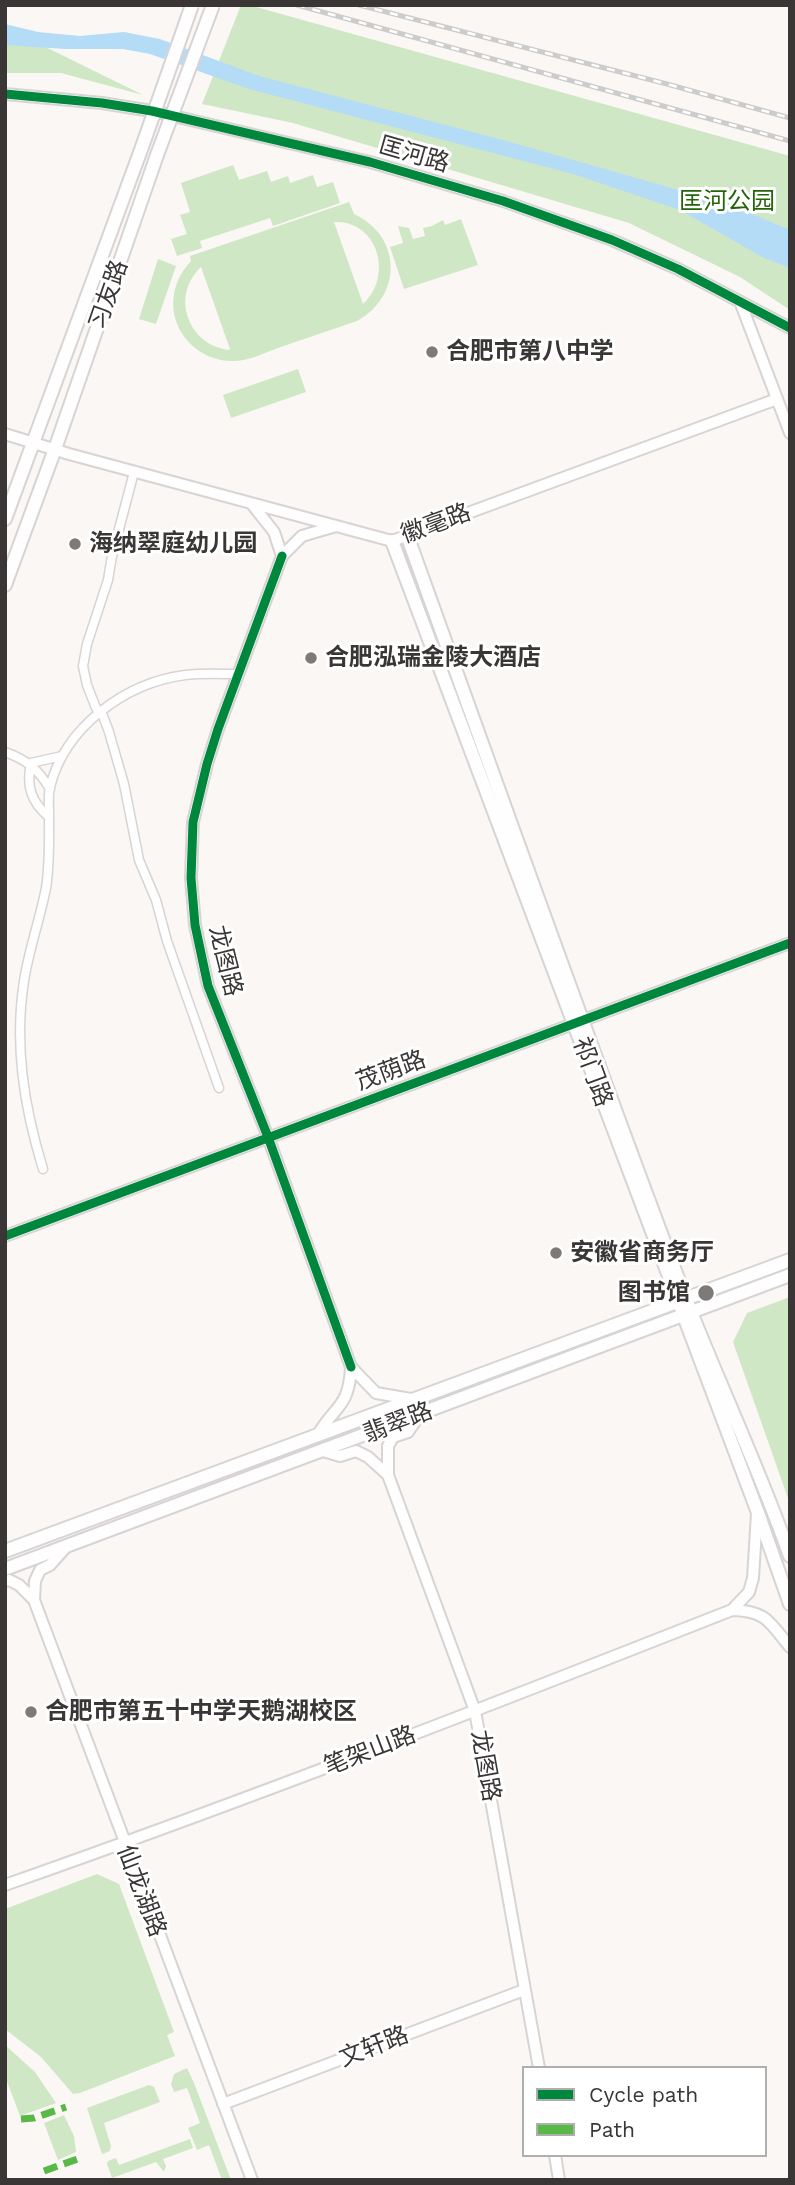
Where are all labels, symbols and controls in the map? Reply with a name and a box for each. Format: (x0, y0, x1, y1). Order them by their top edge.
street label: 匡河路 (375, 131, 453, 179)
park label: 匡河公园 (679, 188, 775, 216)
street label: 习友路 (84, 256, 134, 334)
place label: 合肥市第八中学 (446, 338, 614, 366)
marker: 合肥市第八中学 (424, 344, 440, 360)
street label: 徽毫路 (397, 498, 475, 550)
place label: 海纳翠庭幼儿园 (89, 530, 257, 558)
marker: 海纳翠庭幼儿园 (67, 536, 83, 552)
place label: 合肥泓瑞金陵大酒店 (325, 644, 541, 672)
marker: 合肥泓瑞金陵大酒店 (303, 650, 319, 666)
street label: 龙图路 (202, 923, 248, 999)
street label: 祁门路 (566, 1033, 618, 1111)
street label: 茂荫路 (352, 1045, 430, 1097)
place label: 安徽省商务厅 (570, 1239, 714, 1267)
marker: 安徽省商务厅 (548, 1245, 564, 1261)
place label: 图书馆 (618, 1279, 690, 1307)
marker: 图书馆 (696, 1283, 716, 1303)
street label: 翡翠路 (359, 1397, 437, 1449)
place label: 合肥市第五十中学天鹅湖校区 (45, 1698, 357, 1726)
marker: 合肥市第五十中学天鹅湖校区 (23, 1704, 39, 1720)
street label: 笔架山路 (320, 1720, 420, 1782)
street label: 龙图路 (465, 1728, 505, 1804)
street label: 仙龙湖路 (110, 1841, 172, 1941)
street label: 文轩路 (335, 2021, 413, 2073)
legend (522, 2066, 767, 2157)
text: Cycle path (589, 2082, 698, 2107)
text: Path (589, 2117, 635, 2142)

